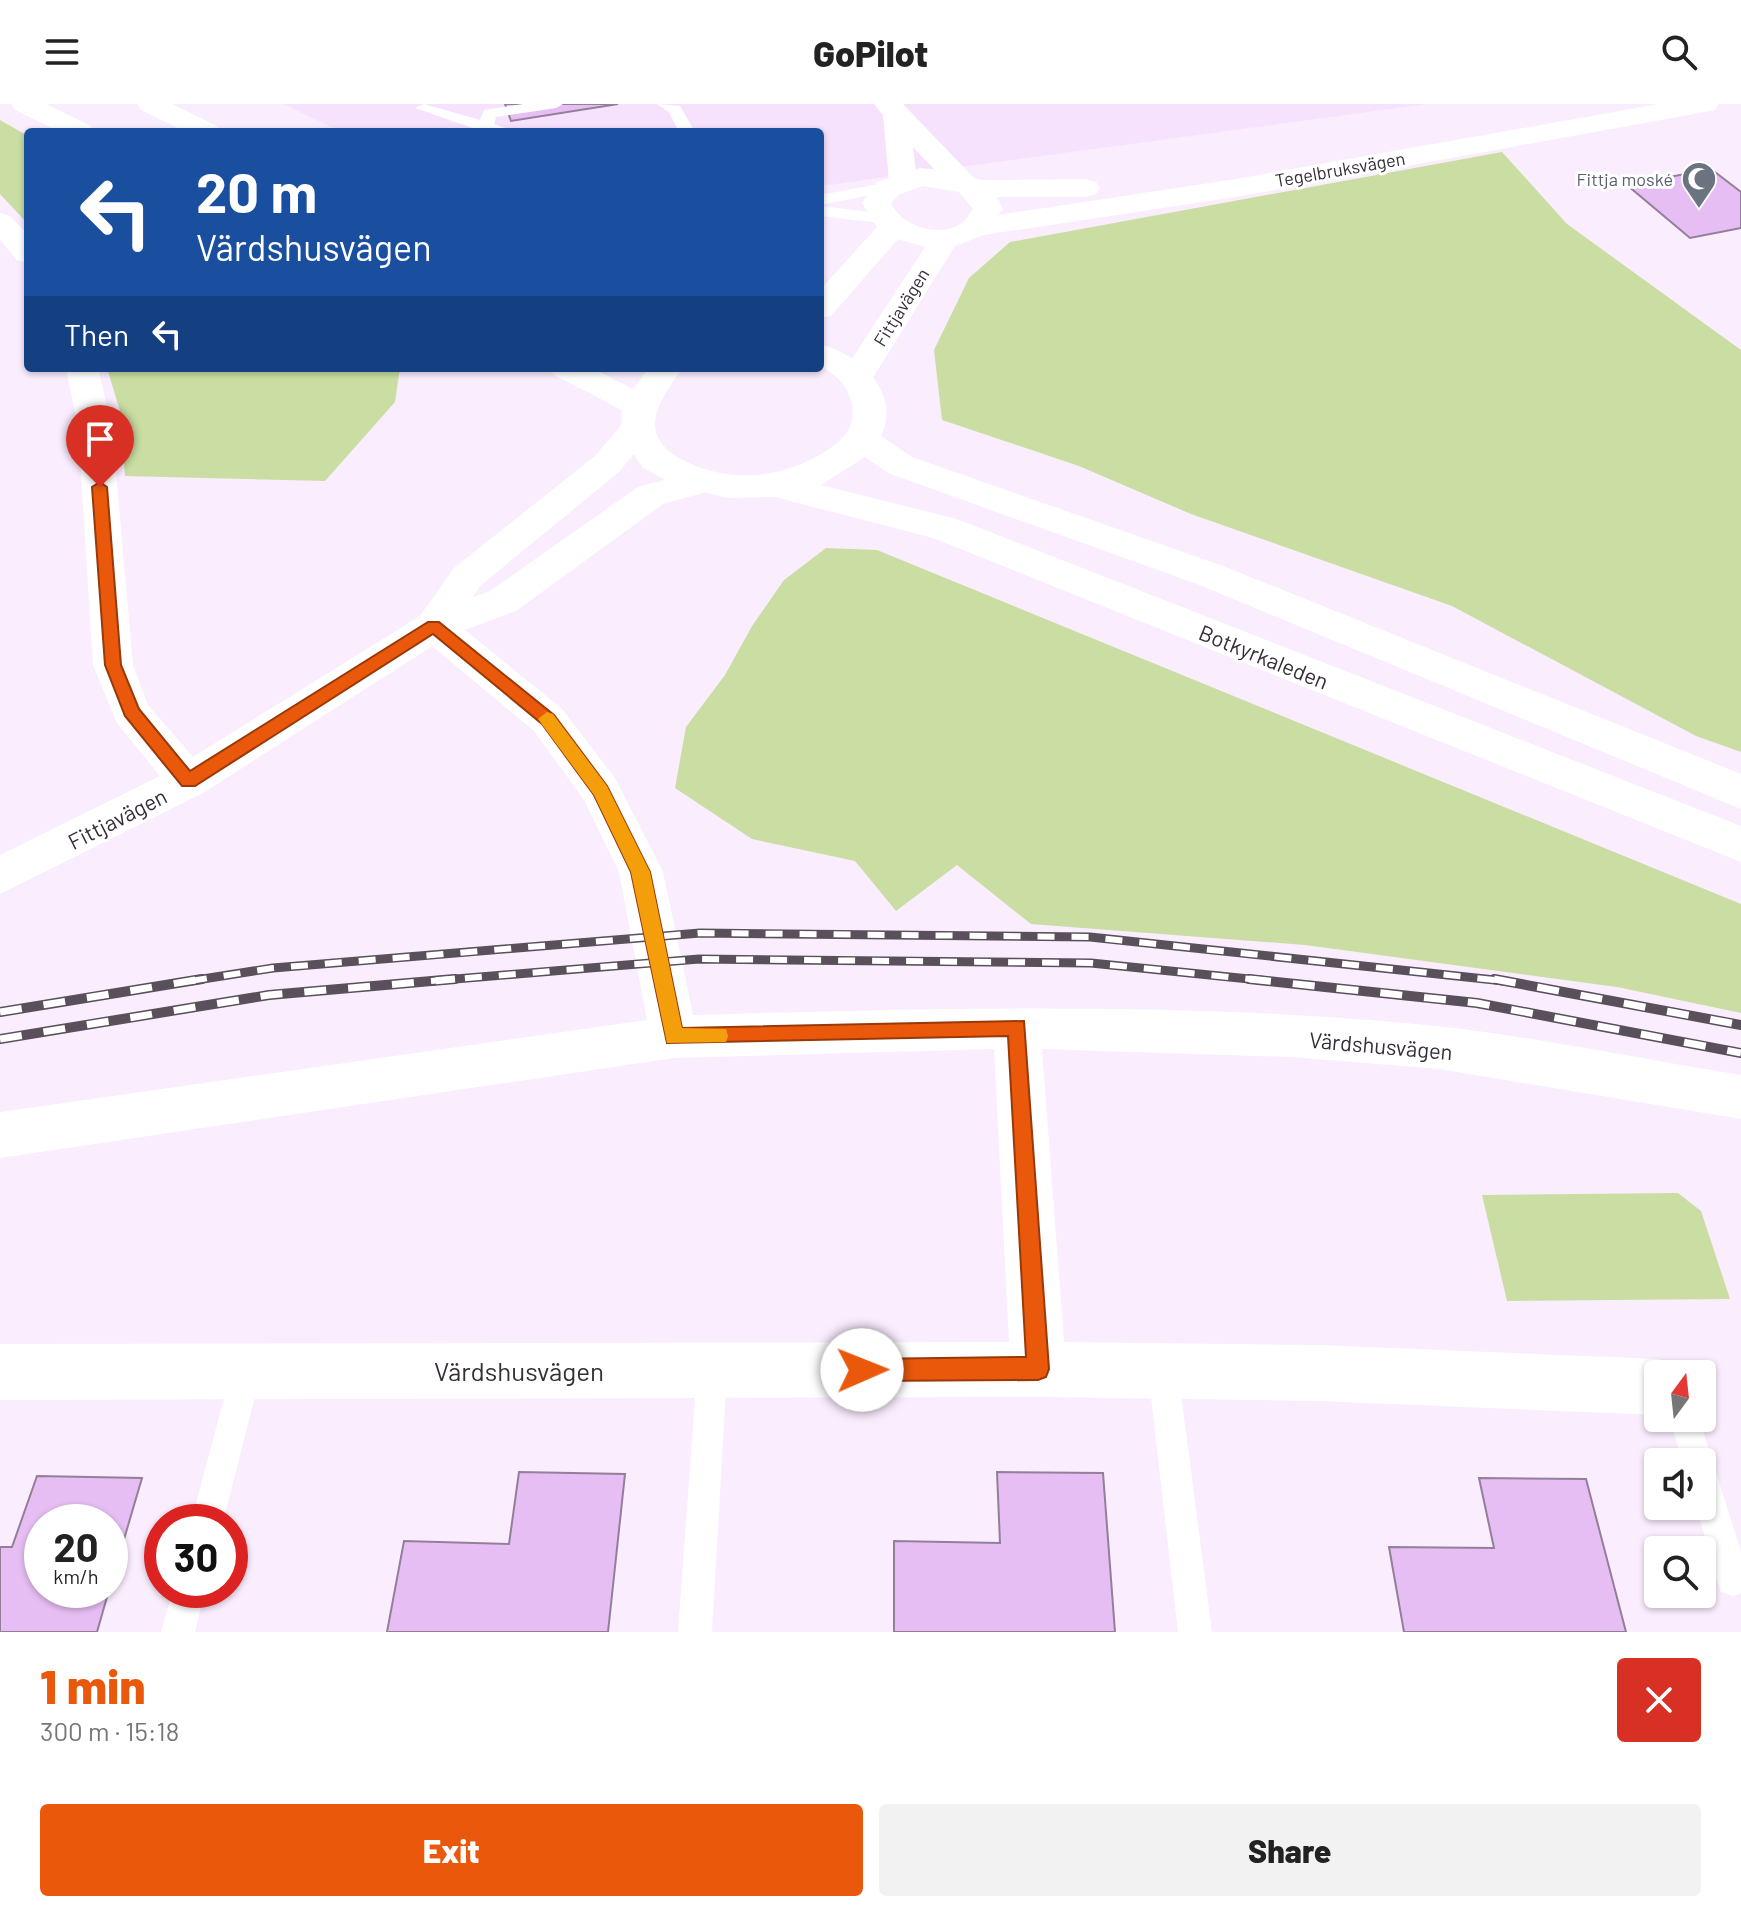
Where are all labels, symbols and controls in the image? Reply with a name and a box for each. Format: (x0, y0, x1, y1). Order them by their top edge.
icon: menu (40, 30, 84, 74)
icon: search (1657, 30, 1701, 74)
text: GoPilot (813, 31, 928, 74)
street label: Tegelbruksvägen (1273, 147, 1407, 191)
text: 20 m (196, 157, 317, 224)
icon: left (64, 160, 168, 264)
mosque icon: Fittja moské (1680, 160, 1718, 210)
place label: Fittja moské (1576, 168, 1673, 190)
text: Värdshusvägen (196, 225, 432, 268)
street label: Fittjavägen (868, 264, 934, 350)
icon: left (145, 312, 189, 356)
text: Then (64, 316, 129, 352)
pin (66, 405, 134, 487)
icon: arrive (78, 417, 122, 461)
street label: Botkyrkaleden (1195, 618, 1333, 694)
street label: Fittjavägen (63, 782, 171, 854)
street label: Värdshusvägen (1308, 1026, 1454, 1064)
position arrow (820, 1328, 904, 1412)
street label: Värdshusvägen (434, 1355, 604, 1386)
north arrow (1644, 1360, 1716, 1432)
map controls (1644, 1360, 1716, 1608)
button: sound (1644, 1448, 1716, 1520)
speed limit sign: 30 (144, 1504, 248, 1608)
text: 20 (53, 1522, 99, 1570)
button: search (1644, 1536, 1716, 1608)
text: km/h (53, 1564, 99, 1588)
text: 1 min (40, 1656, 146, 1714)
button: close (1617, 1658, 1701, 1742)
text: 300 m · 15:18 (40, 1715, 179, 1746)
button: Exit (40, 1804, 863, 1896)
button: Share (879, 1804, 1701, 1896)

